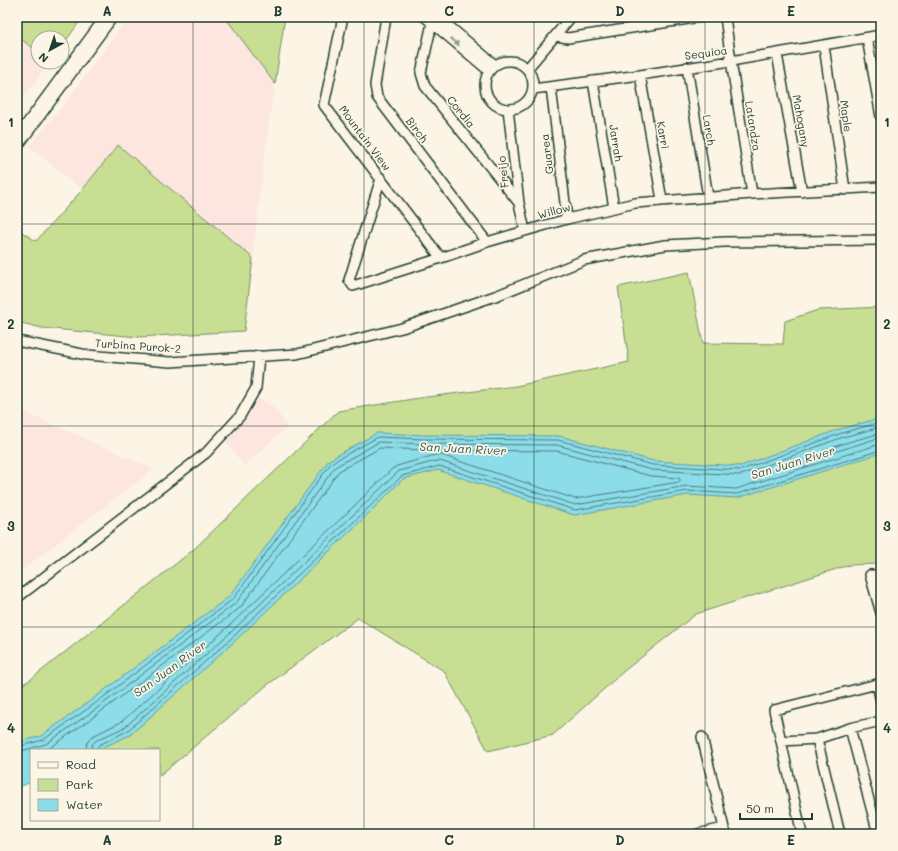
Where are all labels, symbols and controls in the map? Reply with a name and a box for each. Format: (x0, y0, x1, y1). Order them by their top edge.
text: A (102, 2, 112, 19)
text: B (274, 2, 283, 19)
text: C (444, 2, 454, 19)
text: D (615, 2, 625, 19)
text: E (787, 2, 795, 19)
north arrow (30, 30, 70, 70)
one-way arrow (449, 38, 460, 47)
street label: Sequioa (684, 42, 728, 63)
text: N (35, 50, 51, 66)
street label: Cordia (444, 93, 479, 131)
street label: Mahogany (789, 93, 814, 149)
street label: Maple (837, 99, 856, 133)
street label: Latandza (742, 100, 765, 152)
street label: Mountain View (336, 102, 395, 173)
text: 1 (8, 113, 14, 130)
text: 1 (884, 113, 890, 130)
street label: Birch (403, 114, 432, 146)
street label: Larch (700, 114, 719, 146)
street label: Karri (654, 120, 673, 150)
street label: Jarrah (606, 123, 627, 162)
street label: Guarea (537, 133, 556, 175)
street label: Freijo (493, 155, 512, 189)
street label: Willow (536, 199, 572, 222)
text: 2 (7, 315, 15, 332)
text: 2 (883, 315, 891, 332)
street label: Turbina Purok-2 (95, 335, 181, 356)
water label: San Juan River (419, 438, 507, 458)
water label: San Juan River (749, 442, 837, 482)
text: 3 (7, 517, 15, 534)
text: 3 (883, 517, 891, 534)
water label: San Juan River (130, 636, 209, 700)
text: 4 (7, 719, 15, 736)
text: 4 (883, 719, 891, 736)
legend (30, 749, 160, 821)
text: Road (66, 756, 96, 772)
text: Park (66, 776, 93, 792)
scale bar (740, 795, 812, 821)
text: Water (66, 796, 103, 812)
text: 50 m (746, 800, 774, 816)
text: A (102, 831, 112, 848)
text: B (274, 831, 283, 848)
text: C (444, 831, 454, 848)
text: D (615, 831, 625, 848)
text: E (787, 831, 795, 848)

